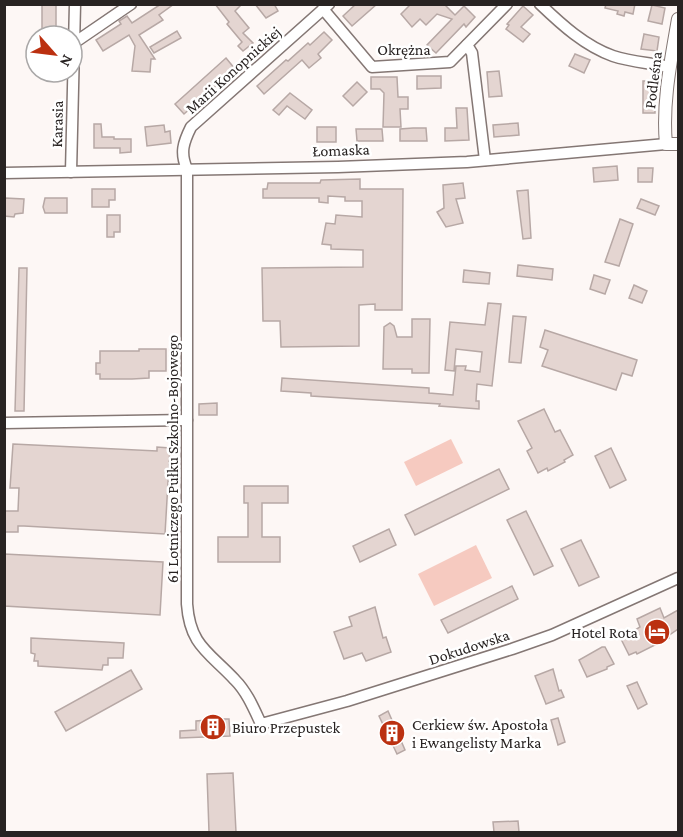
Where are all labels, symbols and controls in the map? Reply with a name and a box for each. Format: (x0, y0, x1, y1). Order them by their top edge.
street label: Marii Konopnickiej (182, 23, 285, 118)
north arrow (24, 24, 84, 84)
street label: Okrężna (377, 41, 431, 59)
street label: Podleśna (641, 50, 665, 110)
text: N (57, 52, 77, 70)
street label: Karasia (48, 100, 66, 148)
street label: Łomaska (312, 140, 371, 159)
street label: 61 Lotniczego Pułku Szkolno-Bojowego (164, 335, 182, 583)
hotel icon: Hotel Rota (642, 617, 672, 647)
place label: Hotel Rota (571, 624, 639, 641)
street label: Dokudowska (426, 626, 512, 668)
building icon: Biuro Przepustek (198, 712, 228, 742)
place label: Cerkiew św. Apostoła i Ewangelisty Marka (412, 716, 549, 752)
building icon: Cerkiew św. Apostoła i Ewangelisty Marka (377, 718, 407, 748)
place label: Biuro Przepustek (232, 719, 341, 737)

